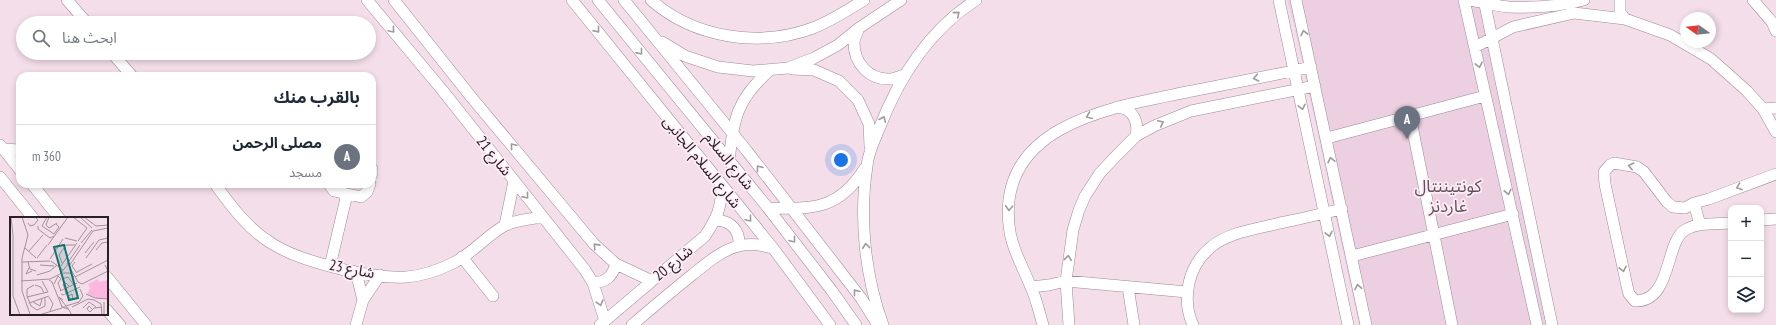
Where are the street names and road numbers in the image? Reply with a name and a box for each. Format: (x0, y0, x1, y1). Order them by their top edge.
street label: شارع السلام الجانبى (657, 112, 746, 214)
street label: شارع السلام (698, 128, 759, 195)
street label: شارع 21 (470, 132, 516, 182)
street label: شارع 20 (649, 240, 698, 287)
street label: شارع 23 (327, 255, 377, 285)

